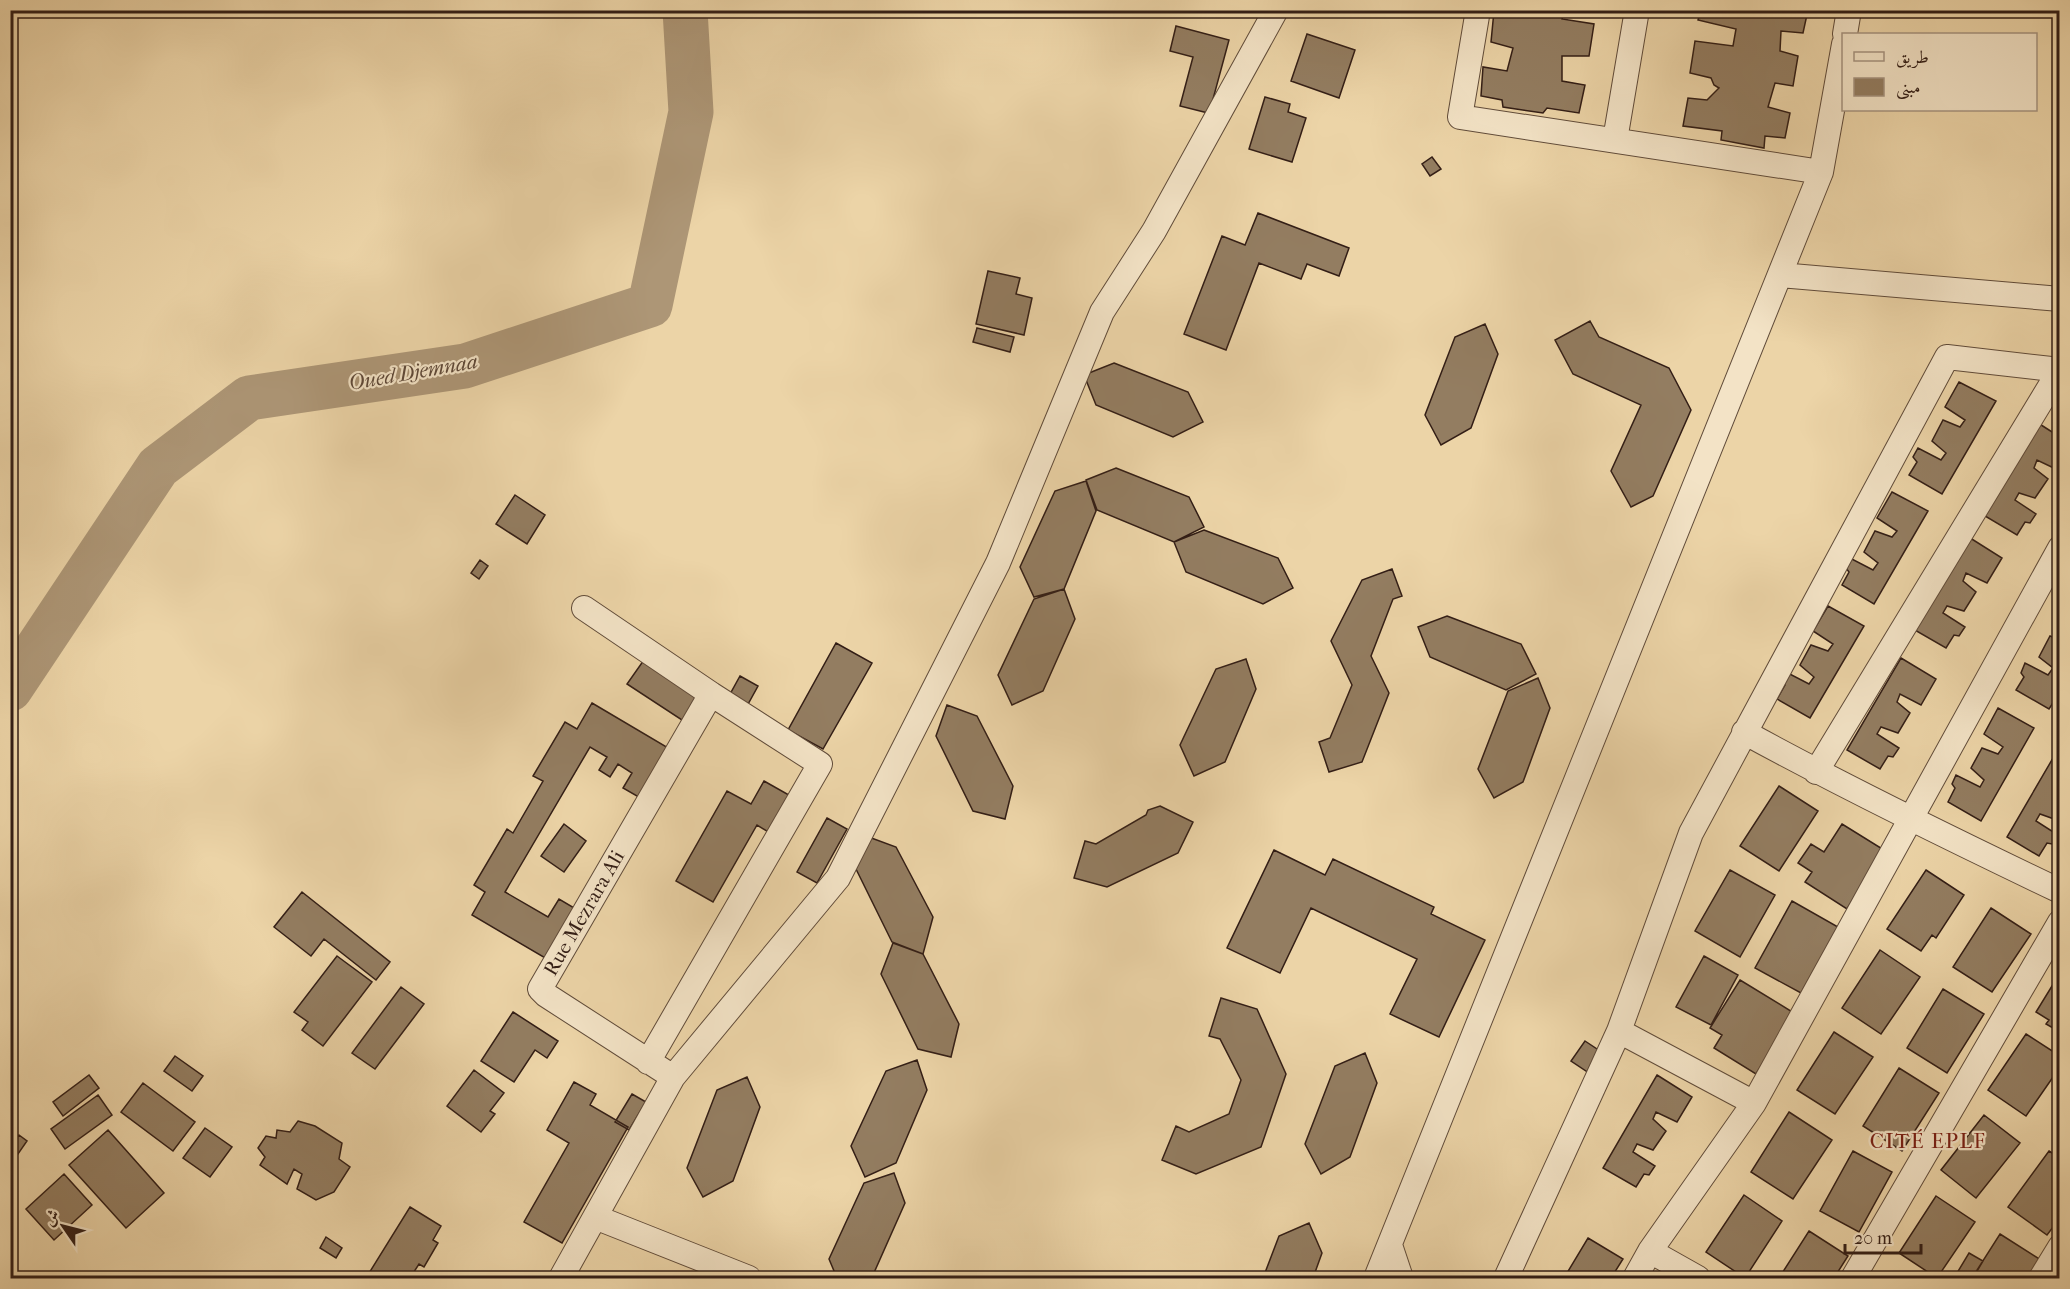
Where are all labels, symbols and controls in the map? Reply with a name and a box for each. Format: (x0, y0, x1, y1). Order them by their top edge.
legend (1842, 33, 2037, 111)
text: طريق (1896, 47, 1929, 69)
text: مبنى (1896, 77, 1921, 100)
water label: Oued Djemnaa (347, 349, 479, 395)
street label: Rue Mezrara Ali (539, 846, 629, 980)
district label: CITÉ EPLF (1870, 1129, 1986, 1153)
north arrow (33, 1196, 93, 1256)
text: ش (39, 1206, 63, 1230)
scale bar (1845, 1217, 1922, 1255)
text: 20 m (1854, 1228, 1892, 1249)

